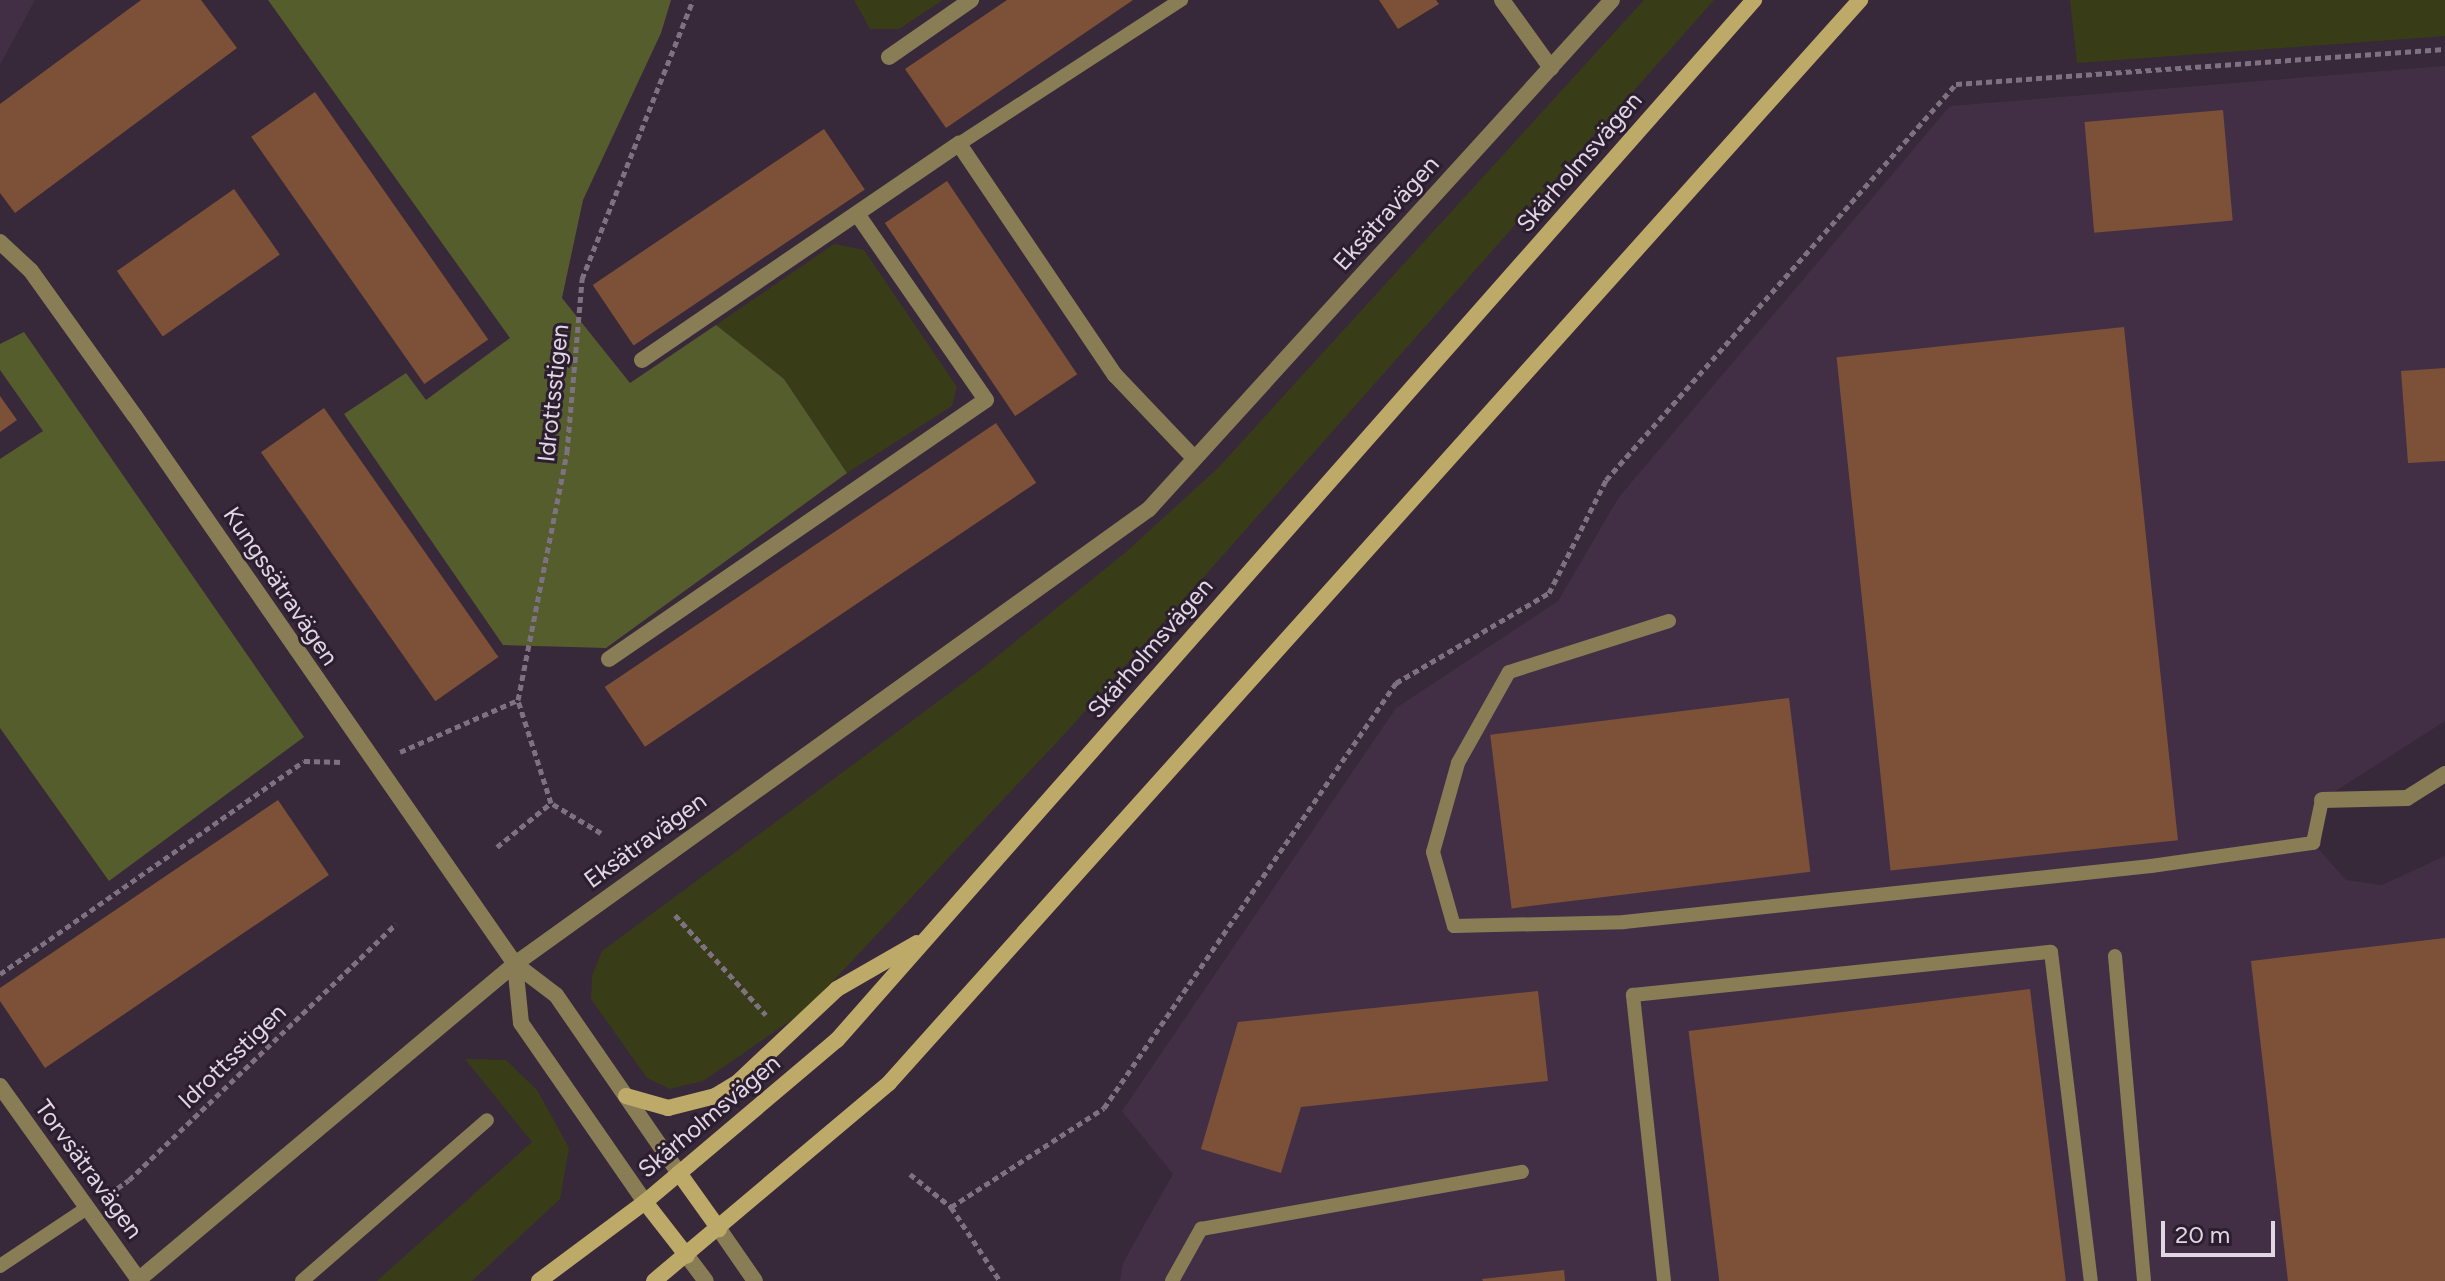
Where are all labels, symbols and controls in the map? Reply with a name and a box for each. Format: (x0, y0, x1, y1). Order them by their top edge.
street label: Skärholmsvägen (1510, 86, 1648, 238)
street label: Eksätravägen (1327, 150, 1445, 276)
street label: Idrottsstigen (531, 323, 575, 463)
street label: Kungssätravägen (217, 501, 345, 671)
street label: Skärholmsvägen (1081, 572, 1219, 724)
street label: Eksätravägen (578, 786, 712, 894)
street label: Idrottsstigen (172, 998, 292, 1114)
street label: Skärholmsvägen (632, 1048, 786, 1184)
street label: Torvsätravägen (29, 1094, 149, 1244)
scale bar (2165, 1205, 2279, 1255)
text: 20 m (2175, 1220, 2230, 1249)

